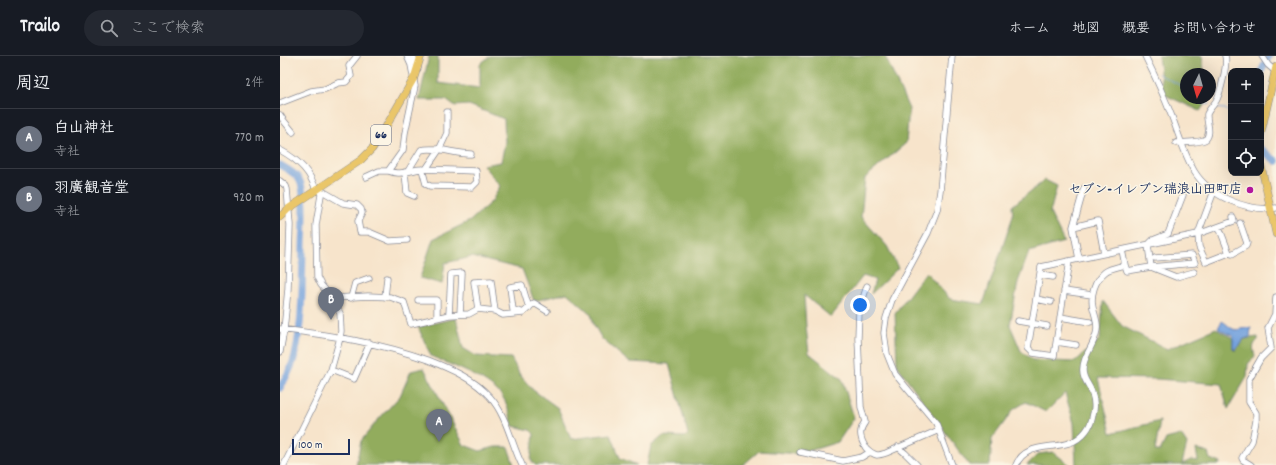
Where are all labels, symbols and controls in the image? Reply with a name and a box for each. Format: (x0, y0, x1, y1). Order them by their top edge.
search box (84, 10, 364, 46)
text: Trailo (20, 14, 60, 41)
icon: search (98, 17, 120, 39)
text: ここで検索 (130, 18, 205, 40)
text: ホーム (1009, 19, 1050, 39)
text: 地図 (1072, 19, 1100, 39)
text: 概要 (1122, 19, 1150, 39)
text: お問い合わせ (1172, 19, 1256, 39)
north arrow (1180, 68, 1216, 104)
map controls (1228, 68, 1264, 176)
button: + (1228, 68, 1264, 104)
text: 周辺 (16, 73, 50, 97)
text: 2件 (245, 74, 264, 93)
button: − (1228, 104, 1264, 140)
text: 白山神社 (54, 118, 114, 140)
road number: 66 (371, 125, 391, 145)
text: A (25, 129, 33, 148)
text: 770 m (235, 129, 264, 148)
button: locate (1228, 140, 1264, 176)
text: 寺社 (54, 143, 80, 162)
text: 羽廣観音堂 (54, 178, 129, 200)
place label: セブン-イレブン瑞浪山田町店 (1069, 181, 1242, 200)
marker: セブン-イレブン瑞浪山田町店 (1245, 185, 1255, 195)
text: B (26, 189, 32, 208)
text: 920 m (233, 189, 264, 208)
text: 寺社 (54, 203, 80, 222)
pin: B (318, 287, 344, 320)
your location (850, 295, 870, 315)
pin: A (426, 409, 452, 442)
scale bar (292, 437, 350, 456)
text: 100 m (298, 438, 322, 454)

